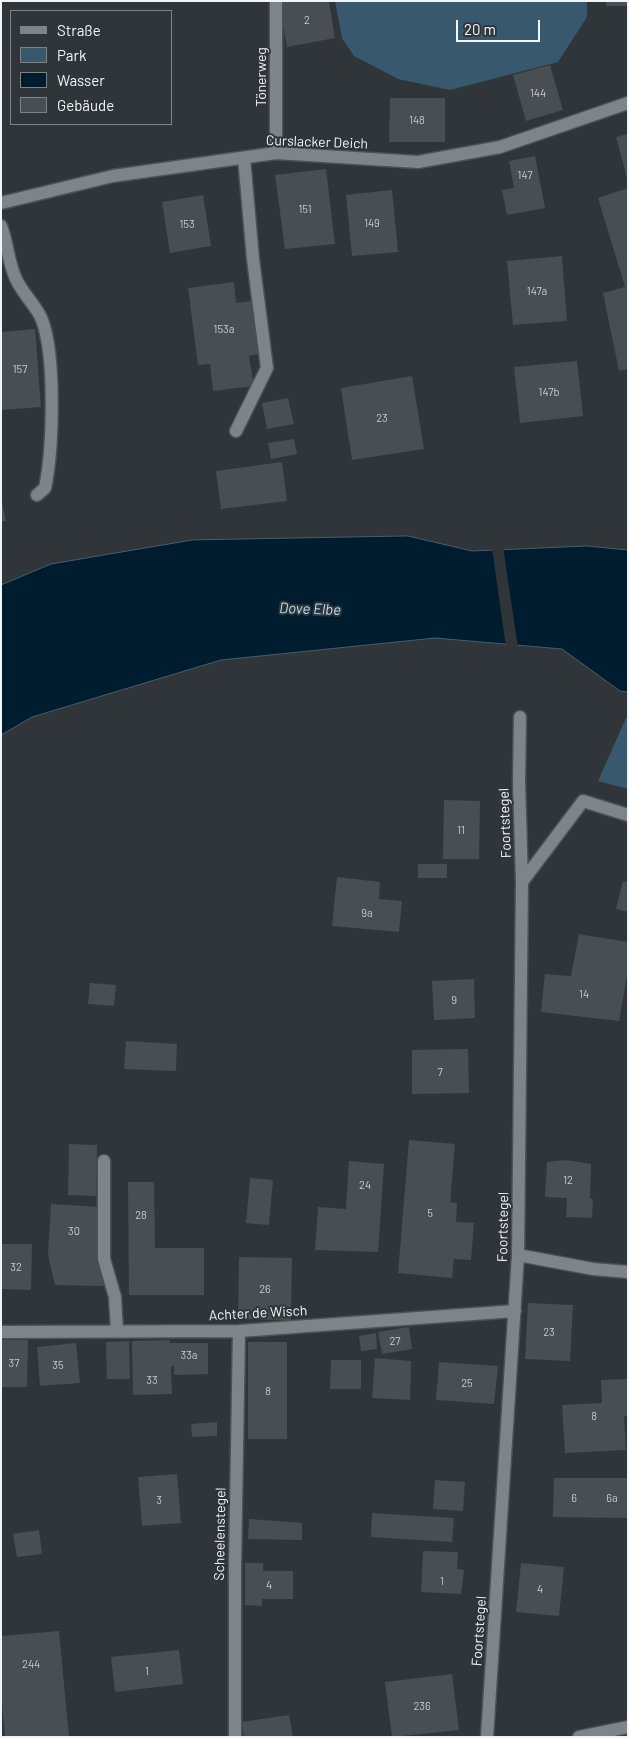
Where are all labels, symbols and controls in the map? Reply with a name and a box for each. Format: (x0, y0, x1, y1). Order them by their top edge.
legend (10, 10, 172, 125)
scale bar (459, 10, 543, 42)
house number: 2 (304, 13, 310, 27)
text: 20 m (464, 20, 496, 38)
text: Straße (57, 21, 101, 39)
text: Park (57, 46, 86, 64)
street label: Tönerweg (253, 47, 269, 107)
text: Wasser (57, 71, 105, 89)
house number: 144 (530, 86, 546, 100)
text: Gebäude (57, 96, 114, 114)
house number: 148 (409, 113, 425, 127)
street label: Curslacker Deich (266, 132, 368, 152)
house number: 147 (518, 168, 532, 182)
house number: 151 (298, 202, 312, 216)
house number: 149 (364, 216, 380, 230)
house number: 153 (179, 217, 195, 231)
house number: 147a (527, 284, 547, 298)
house number: 153a (214, 322, 234, 336)
house number: 157 (13, 362, 27, 376)
house number: 147b (539, 385, 559, 399)
house number: 23 (376, 411, 388, 425)
water label: Dove Elbe (279, 599, 341, 619)
street label: Foortstegel (495, 788, 515, 858)
house number: 11 (457, 823, 465, 837)
house number: 9a (361, 906, 373, 920)
house number: 14 (579, 987, 589, 1001)
house number: 9 (451, 993, 457, 1007)
house number: 7 (437, 1065, 443, 1079)
house number: 12 (563, 1173, 573, 1187)
house number: 24 (359, 1178, 371, 1192)
street label: Foortstegel (494, 1192, 512, 1262)
house number: 5 (427, 1206, 433, 1220)
house number: 28 (135, 1208, 147, 1222)
house number: 30 (68, 1224, 80, 1238)
house number: 32 (10, 1260, 22, 1274)
house number: 26 (259, 1282, 271, 1296)
street label: Achter de Wisch (208, 1302, 308, 1324)
house number: 23 (543, 1325, 555, 1339)
house number: 27 (389, 1334, 401, 1348)
house number: 33a (181, 1348, 197, 1362)
house number: 37 (9, 1356, 19, 1370)
house number: 35 (52, 1358, 64, 1372)
house number: 33 (146, 1373, 158, 1387)
house number: 25 (461, 1376, 473, 1390)
house number: 8 (265, 1384, 271, 1398)
house number: 8 (591, 1409, 597, 1423)
street label: Scheelenstegel (211, 1487, 229, 1581)
house number: 6 (571, 1491, 577, 1505)
house number: 6a (606, 1491, 618, 1505)
house number: 3 (156, 1493, 162, 1507)
house number: 1 (440, 1574, 444, 1588)
house number: 4 (266, 1578, 272, 1592)
house number: 4 (537, 1582, 543, 1596)
street label: Foortstegel (468, 1595, 490, 1667)
house number: 244 (22, 1657, 40, 1671)
house number: 1 (145, 1664, 149, 1678)
house number: 236 (413, 1699, 431, 1713)

